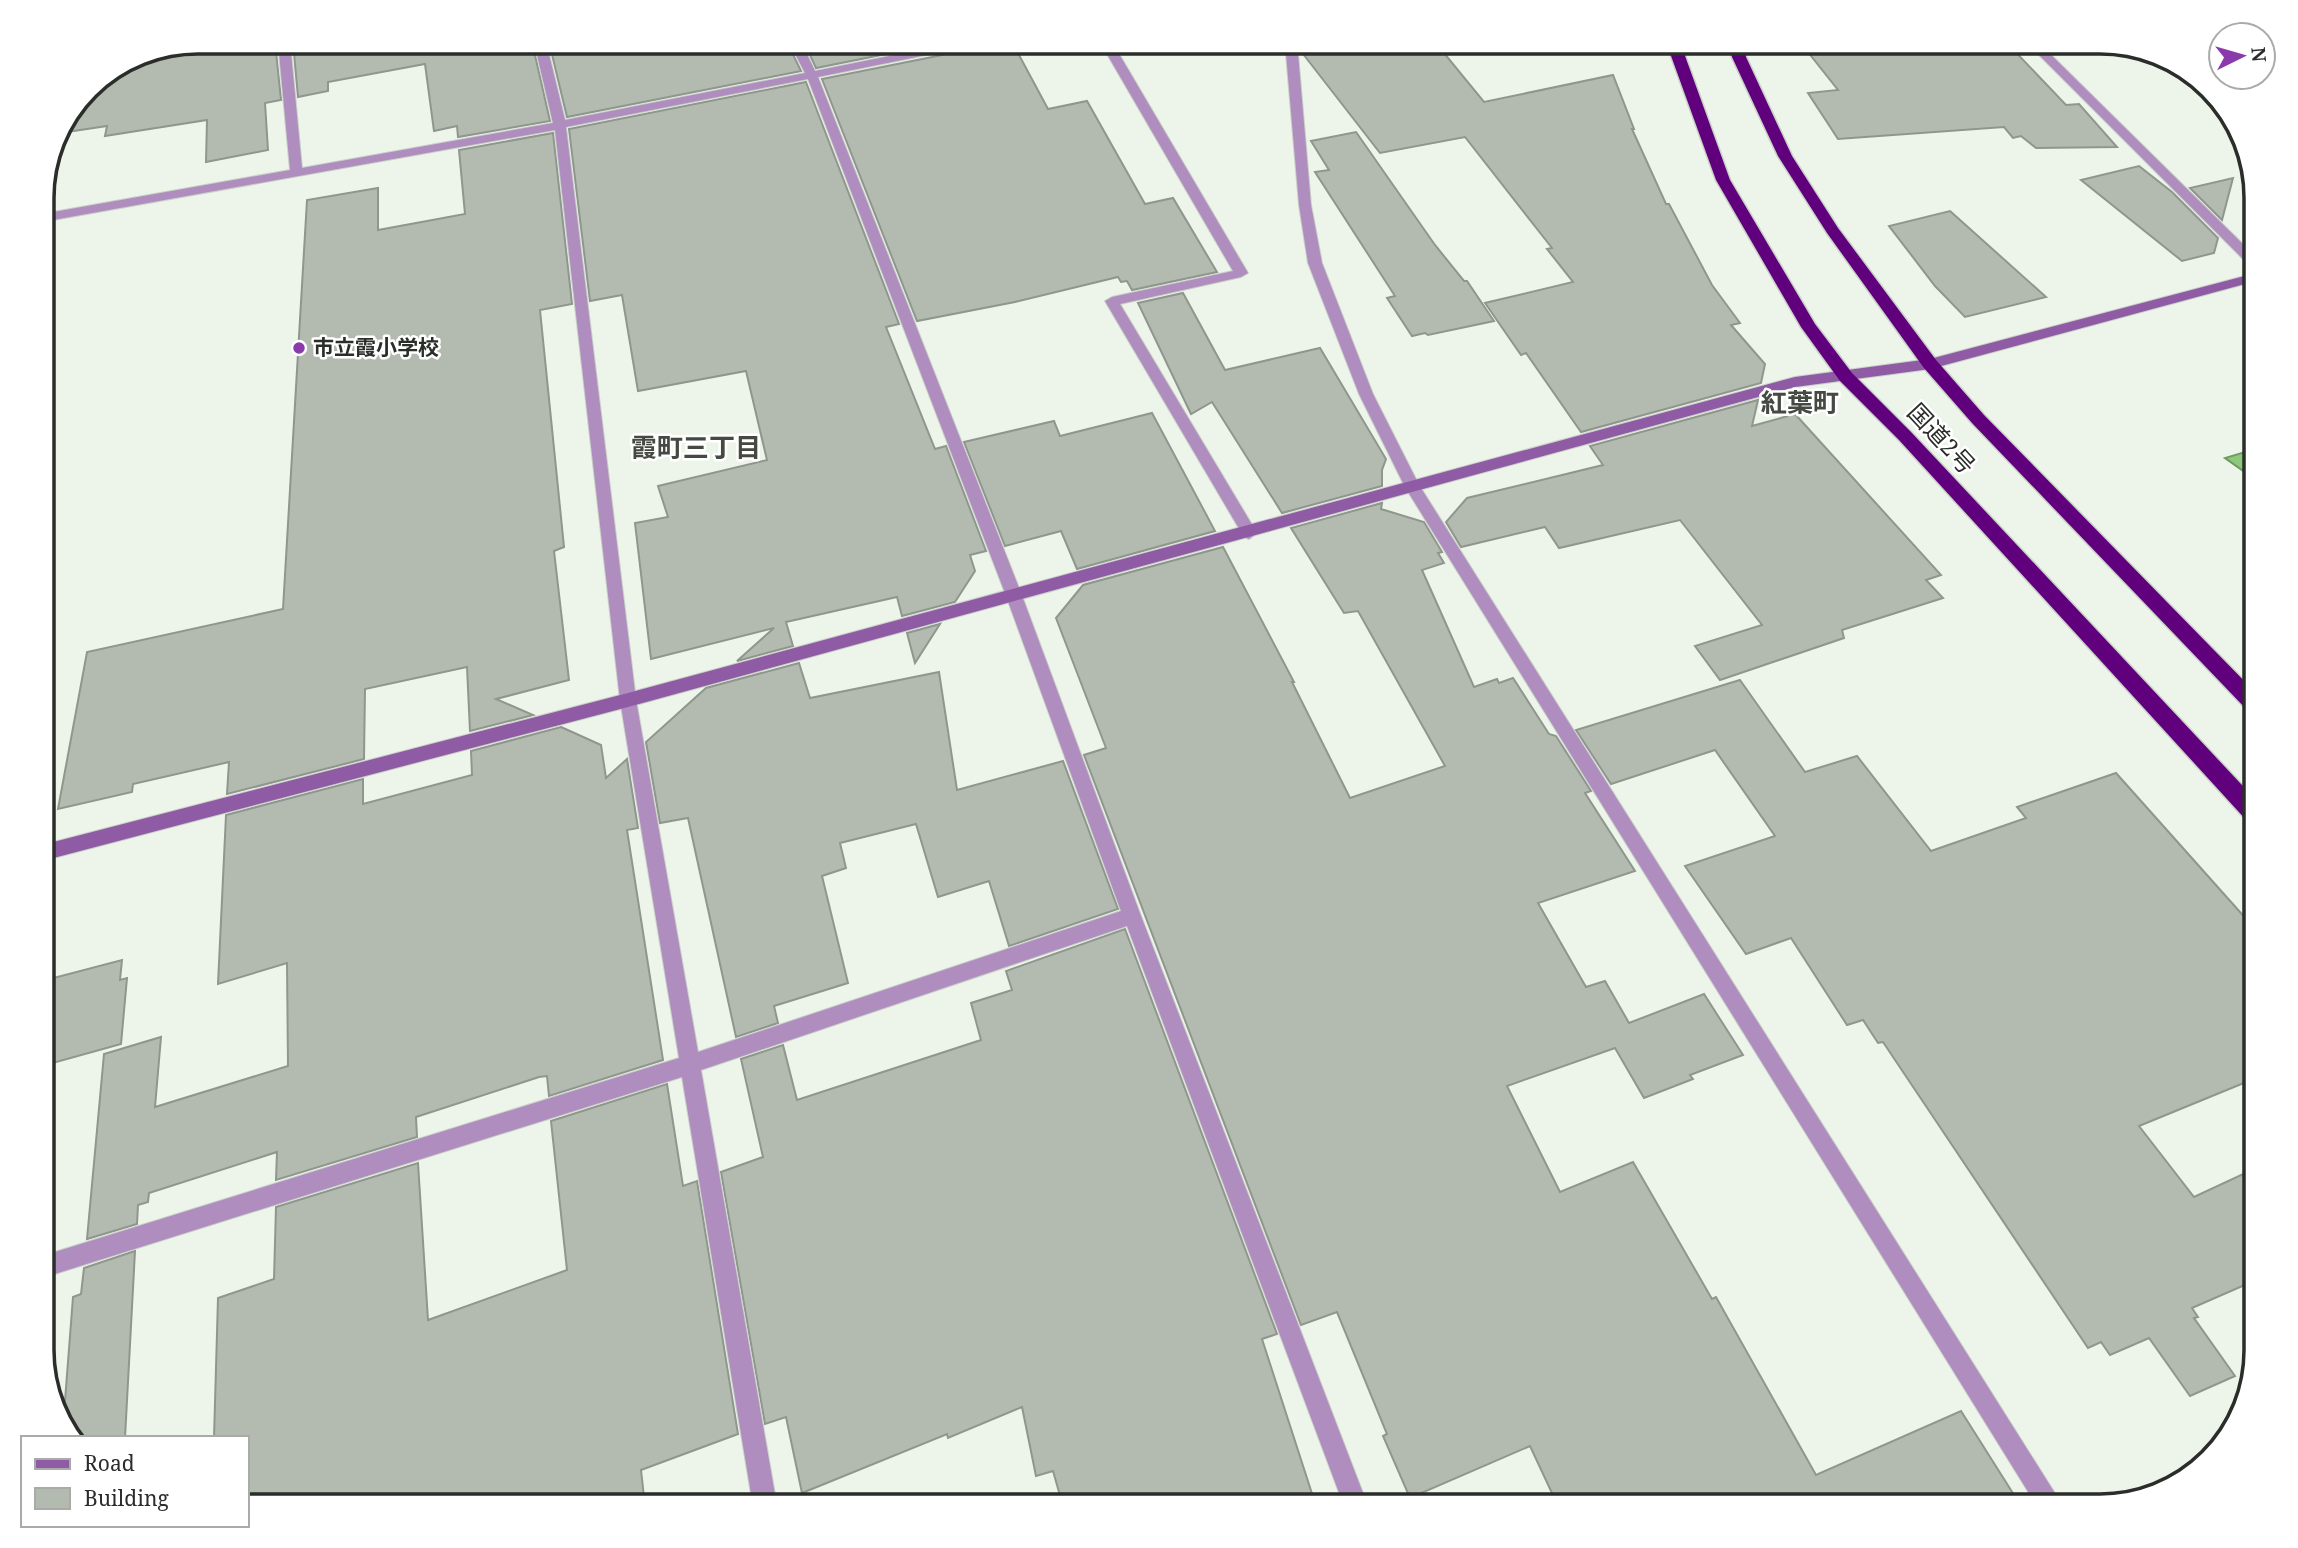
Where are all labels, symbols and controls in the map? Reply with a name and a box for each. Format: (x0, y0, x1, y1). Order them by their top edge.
north arrow (2207, 21, 2277, 91)
text: N (2245, 46, 2273, 63)
place label: 市立霞小学校 (313, 333, 439, 361)
marker: 市立霞小学校 (291, 340, 307, 356)
district label: 紅葉町 (1761, 384, 1839, 420)
street label: 国道2号 (1901, 395, 1983, 480)
district label: 霞町三丁目 (631, 429, 761, 465)
legend (21, 1436, 248, 1527)
text: Road (84, 1449, 135, 1477)
text: Building (84, 1484, 169, 1512)

